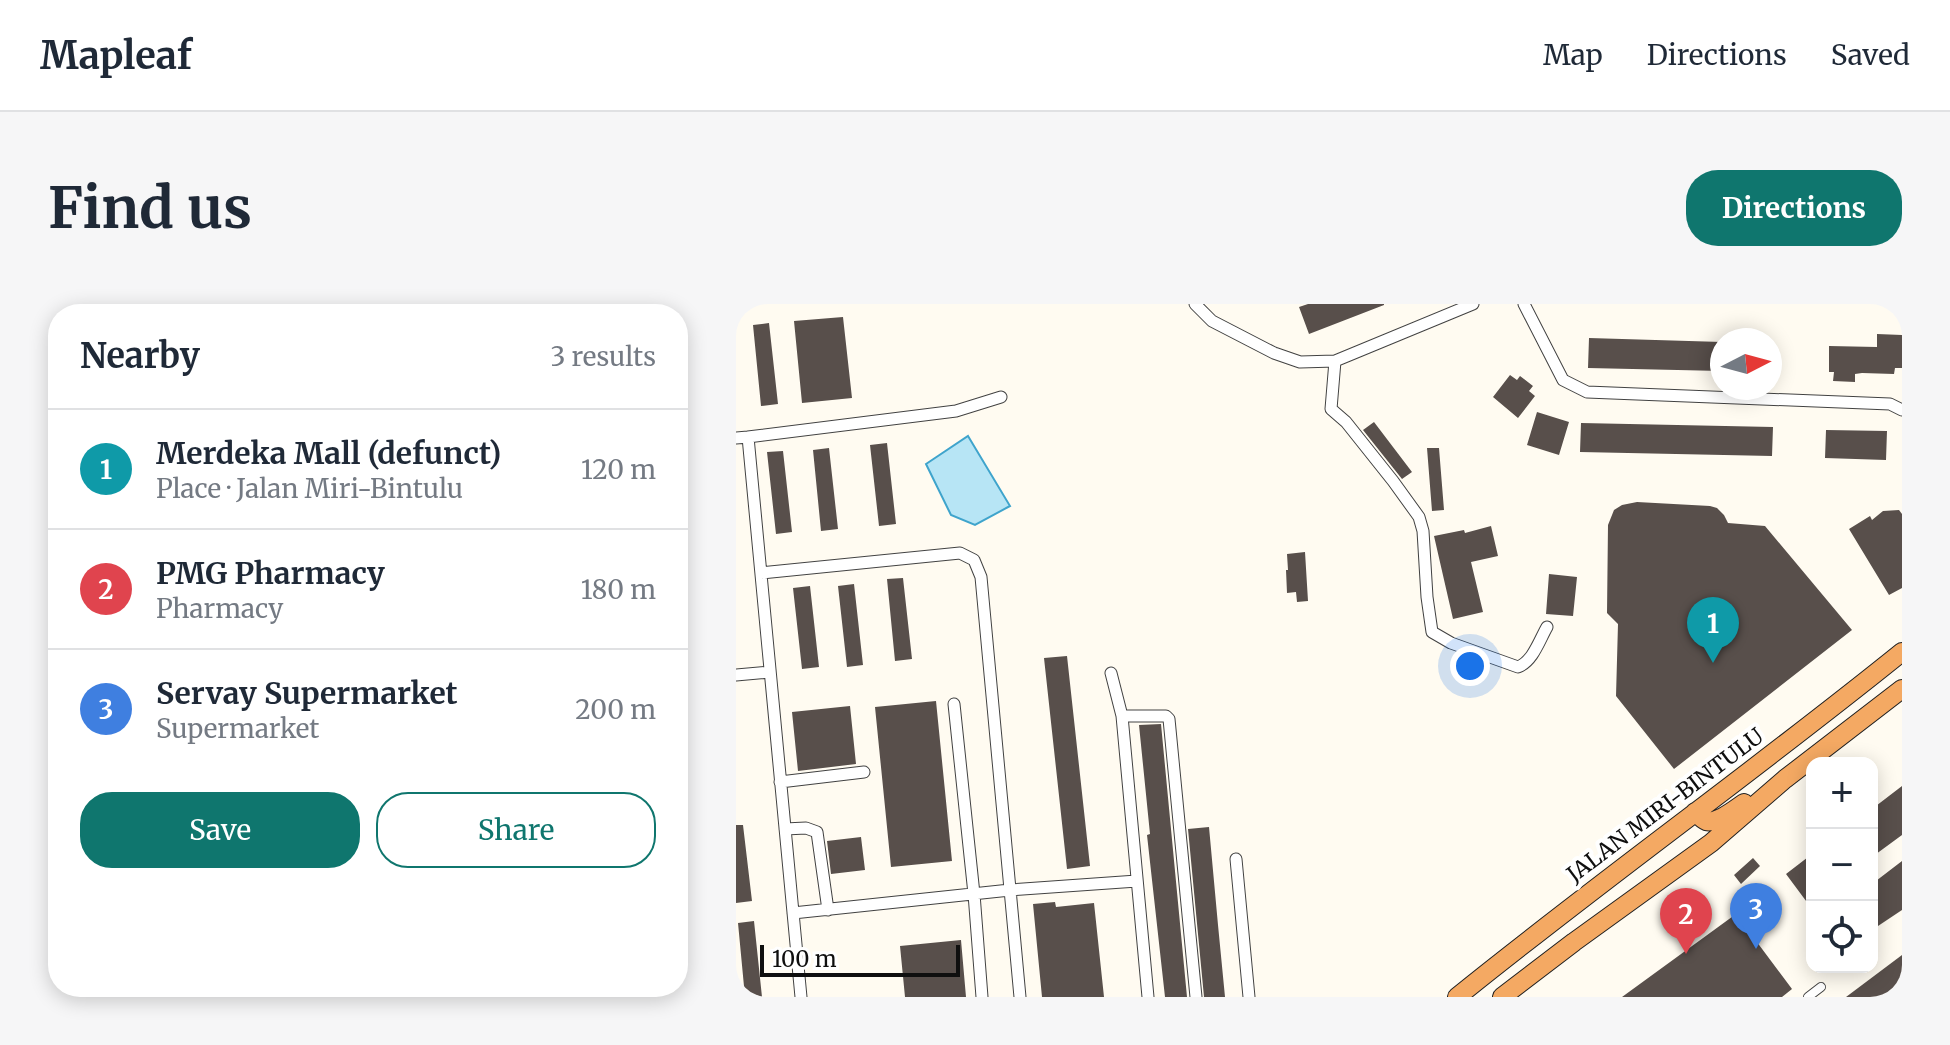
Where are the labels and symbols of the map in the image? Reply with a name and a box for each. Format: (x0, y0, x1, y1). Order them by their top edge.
north arrow (1710, 328, 1782, 400)
pin: 1 (1687, 597, 1739, 663)
your location (1450, 646, 1490, 686)
street label: JALAN MIRI-BINTULU (1560, 722, 1769, 889)
pin: 3 (1730, 883, 1782, 949)
pin: 2 (1660, 888, 1712, 954)
scale bar (760, 941, 960, 977)

